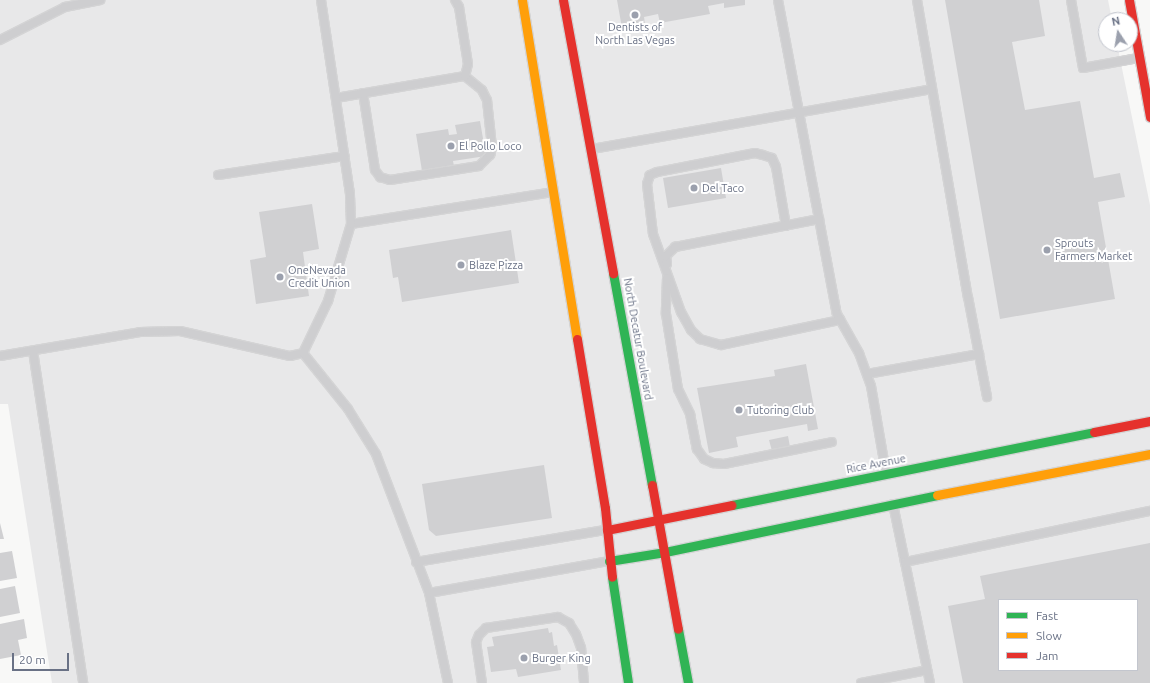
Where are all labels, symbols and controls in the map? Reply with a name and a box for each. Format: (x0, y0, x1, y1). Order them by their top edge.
marker: Dentists of North Las Vegas (630, 10, 640, 20)
north arrow (1098, 12, 1138, 52)
text: N (1110, 15, 1121, 28)
place label: Dentists of North Las Vegas (595, 21, 675, 47)
place label: El Pollo Loco (459, 139, 522, 153)
marker: El Pollo Loco (446, 141, 456, 151)
place label: Del Taco (702, 181, 744, 195)
marker: Del Taco (689, 183, 699, 193)
place label: Sprouts Farmers Market (1055, 237, 1132, 263)
marker: Sprouts Farmers Market (1042, 245, 1052, 255)
place label: Blaze Pizza (469, 258, 523, 272)
marker: Blaze Pizza (456, 260, 466, 270)
place label: OneNevada Credit Union (288, 264, 350, 290)
marker: OneNevada Credit Union (275, 272, 285, 282)
street label: North Decatur Boulevard (621, 277, 655, 401)
place label: Tutoring Club (747, 403, 814, 417)
marker: Tutoring Club (734, 405, 744, 415)
street label: Rice Avenue (845, 452, 907, 476)
legend (998, 599, 1138, 671)
text: Fast (1036, 609, 1058, 622)
text: Slow (1036, 629, 1062, 642)
scale bar (14, 645, 71, 671)
text: Jam (1036, 649, 1058, 662)
place label: Burger King (532, 651, 591, 665)
text: 20 m (19, 653, 46, 666)
marker: Burger King (519, 653, 529, 663)

